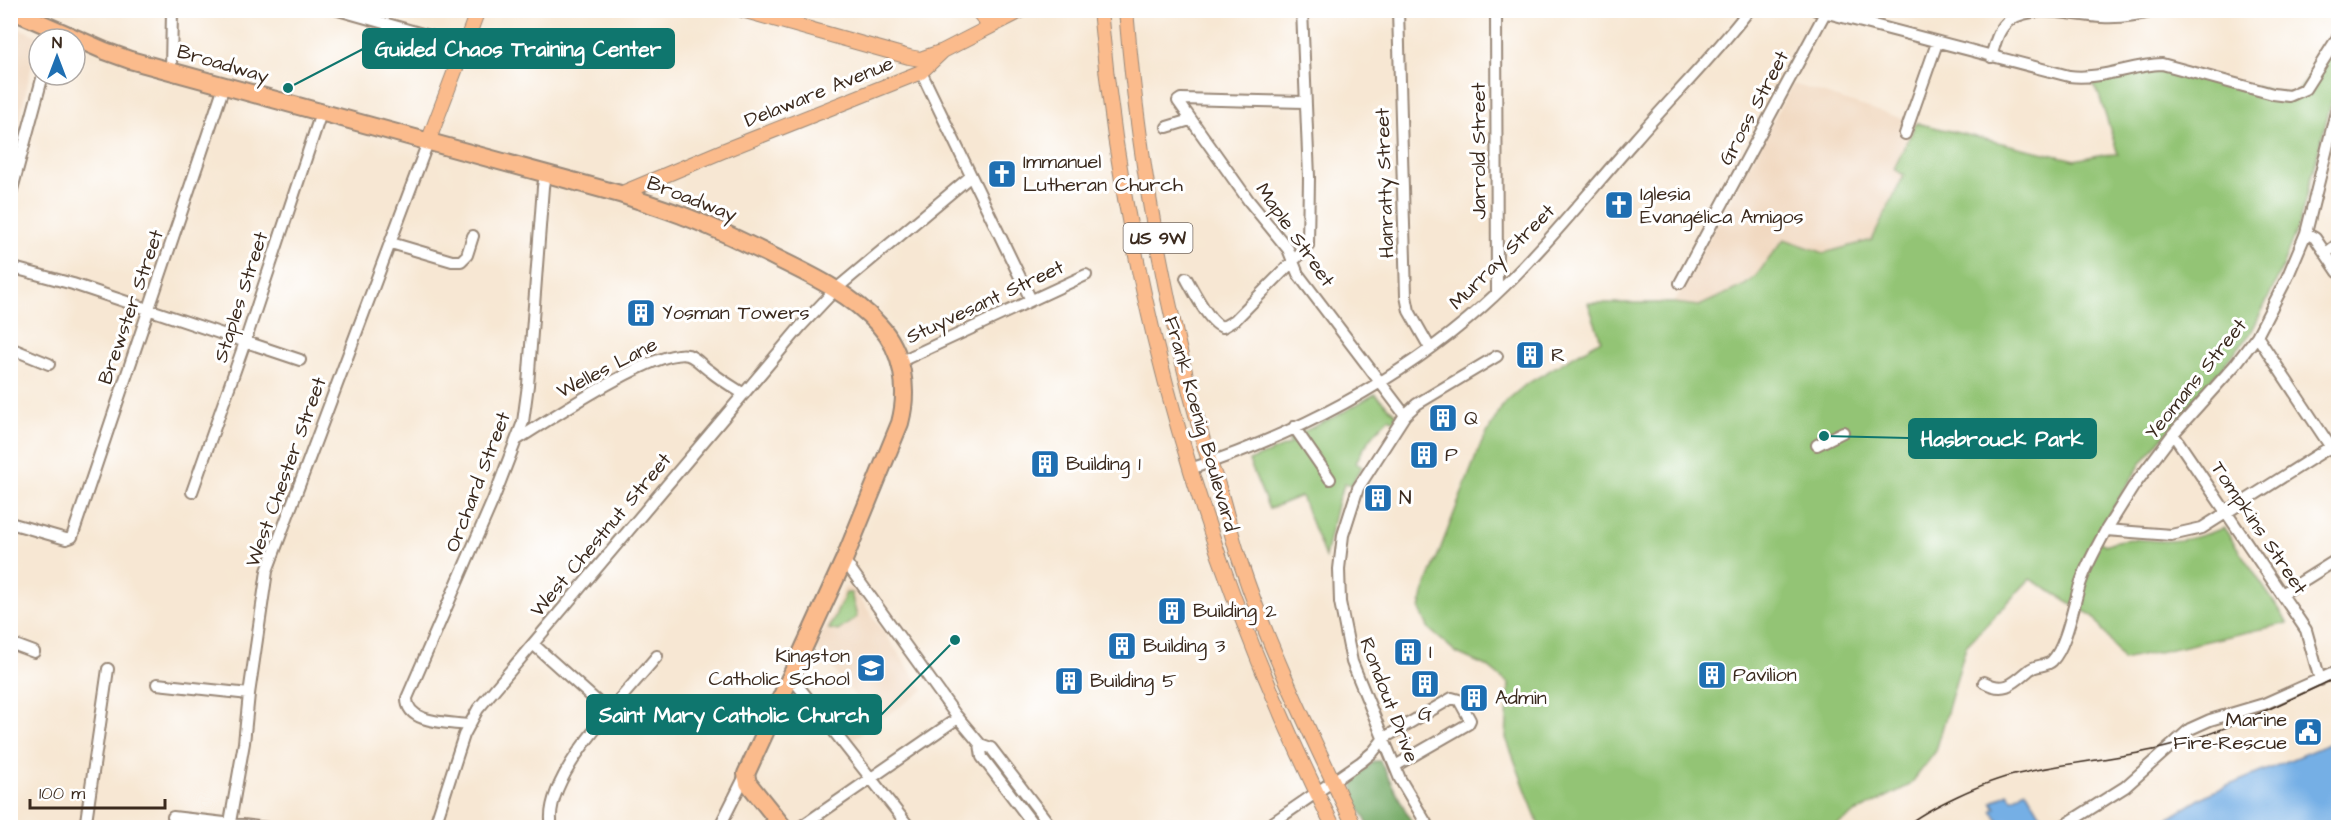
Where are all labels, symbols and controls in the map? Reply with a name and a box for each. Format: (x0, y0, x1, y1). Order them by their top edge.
north arrow (27, 27, 87, 87)
callout: Guided Chaos Training Center (363, 29, 674, 68)
text: N (52, 32, 62, 54)
text: Guided Chaos Training Center (375, 35, 662, 66)
street label: Broadway (174, 38, 272, 91)
street label: Gross Street (1712, 46, 1796, 170)
street label: Delaware Avenue (740, 49, 898, 135)
street label: Jarrold Street (1465, 82, 1493, 220)
street label: Hanratty Street (1368, 107, 1403, 259)
place label: Immanuel Lutheran Church (1023, 148, 1183, 199)
church icon: Immanuel Lutheran Church (986, 158, 1018, 190)
street label: Broadway (643, 169, 741, 230)
street label: Maple Street (1249, 177, 1341, 293)
place label: Iglesia Evangélica Amigos (1640, 180, 1804, 232)
church icon: Iglesia Evangélica Amigos (1603, 189, 1635, 221)
street label: Murray Street (1443, 198, 1562, 317)
road number: US 9W (1124, 223, 1192, 253)
street label: Brewster Street (91, 226, 171, 388)
street label: Staples Street (207, 228, 275, 366)
street label: Stuyvesant Street (901, 253, 1069, 352)
building icon: Yosman Towers (625, 297, 657, 329)
place label: Yosman Towers (662, 299, 810, 327)
street label: Frank Koenig Boulevard (1156, 313, 1245, 535)
street label: Yeomans Street (2138, 313, 2254, 445)
street label: Welles Lane (552, 331, 662, 405)
building icon: R (1514, 339, 1546, 371)
place label: R (1551, 341, 1565, 369)
street label: West Chester Street (239, 373, 333, 571)
building icon: Q (1427, 402, 1459, 434)
place label: Q (1464, 404, 1478, 432)
street label: Orchard Street (438, 408, 518, 556)
callout: Hasbrouck Park (1909, 419, 2096, 458)
text: Hasbrouck Park (1921, 425, 2084, 454)
building icon: P (1408, 439, 1440, 471)
place label: P (1445, 441, 1458, 469)
street label: West Chestnut Street (524, 447, 678, 623)
building icon: Building 1 (1029, 448, 1061, 480)
place label: Building 1 (1066, 450, 1141, 479)
street label: Tompkins Street (2204, 456, 2314, 600)
building icon: N (1362, 482, 1394, 514)
place label: N (1399, 484, 1412, 512)
building icon: Building 2 (1156, 595, 1188, 627)
place label: Building 2 (1193, 597, 1277, 626)
building icon: Building 3 (1106, 630, 1138, 662)
place label: Building 3 (1143, 632, 1225, 661)
street label: Rondout Drive (1352, 634, 1426, 767)
building icon: I (1392, 636, 1424, 668)
place label: I (1429, 638, 1432, 666)
place label: Kingston Catholic School (709, 642, 850, 693)
school or university icon: Kingston Catholic School (855, 652, 887, 684)
building icon: Pavilion (1696, 659, 1728, 691)
place label: Pavilion (1733, 661, 1797, 689)
building icon: Building 5 (1053, 665, 1085, 697)
place label: Building 5 (1090, 667, 1176, 696)
building icon: G (1409, 668, 1441, 700)
building icon: Admin (1458, 682, 1490, 714)
place label: Admin (1495, 684, 1547, 712)
callout: Saint Mary Catholic Church (587, 695, 881, 734)
place label: G (1418, 700, 1432, 728)
text: Saint Mary Catholic Church (598, 701, 870, 733)
place label: Marine Fire-Rescue (2173, 706, 2287, 757)
public building icon: Marine Fire-Rescue (2292, 716, 2324, 748)
scale bar (30, 772, 165, 810)
text: 100 m (39, 781, 85, 806)

